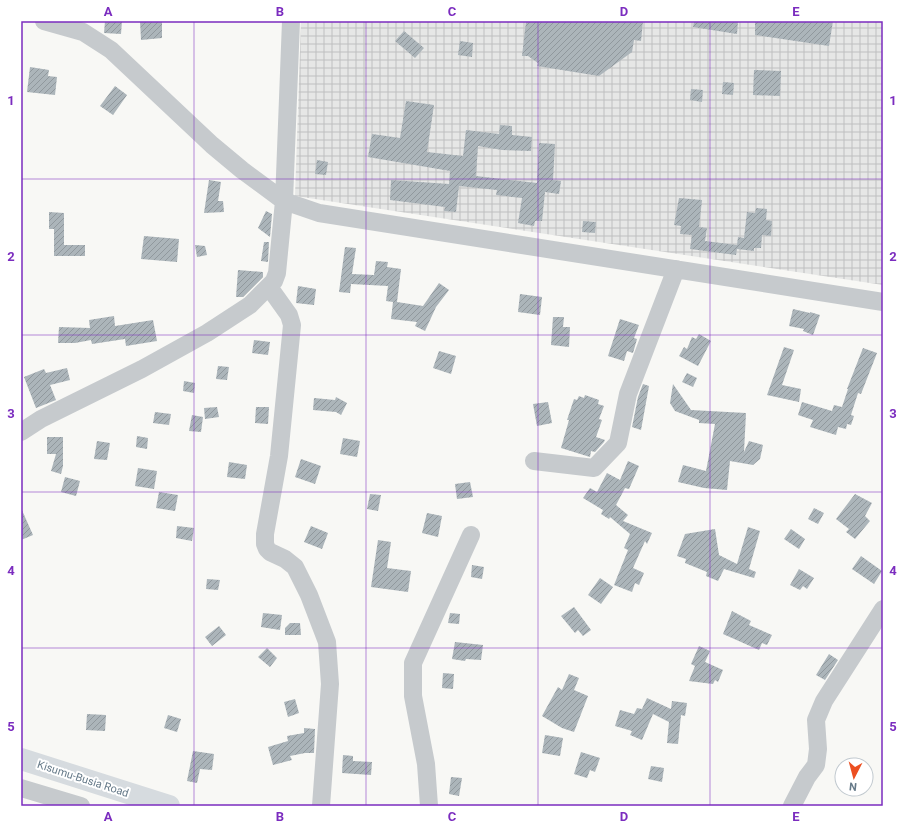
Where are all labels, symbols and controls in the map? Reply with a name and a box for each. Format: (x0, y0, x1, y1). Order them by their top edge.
text: A (104, 4, 113, 19)
text: B (276, 4, 284, 19)
text: C (448, 4, 457, 19)
text: D (620, 4, 628, 19)
text: E (792, 4, 800, 19)
text: 1 (7, 93, 15, 108)
text: 1 (889, 93, 897, 108)
text: 2 (7, 249, 15, 264)
text: 2 (889, 249, 897, 264)
text: 3 (7, 406, 15, 421)
text: 3 (889, 406, 897, 421)
text: 4 (7, 563, 15, 578)
text: 4 (889, 563, 897, 578)
text: 5 (7, 719, 15, 734)
text: 5 (889, 719, 897, 734)
north arrow (834, 757, 874, 797)
street label: Kisumu-Busia Road (36, 758, 130, 800)
text: N (848, 780, 858, 793)
text: A (104, 809, 113, 824)
text: B (276, 809, 284, 824)
text: C (448, 809, 457, 824)
text: D (620, 809, 628, 824)
text: E (792, 809, 800, 824)

